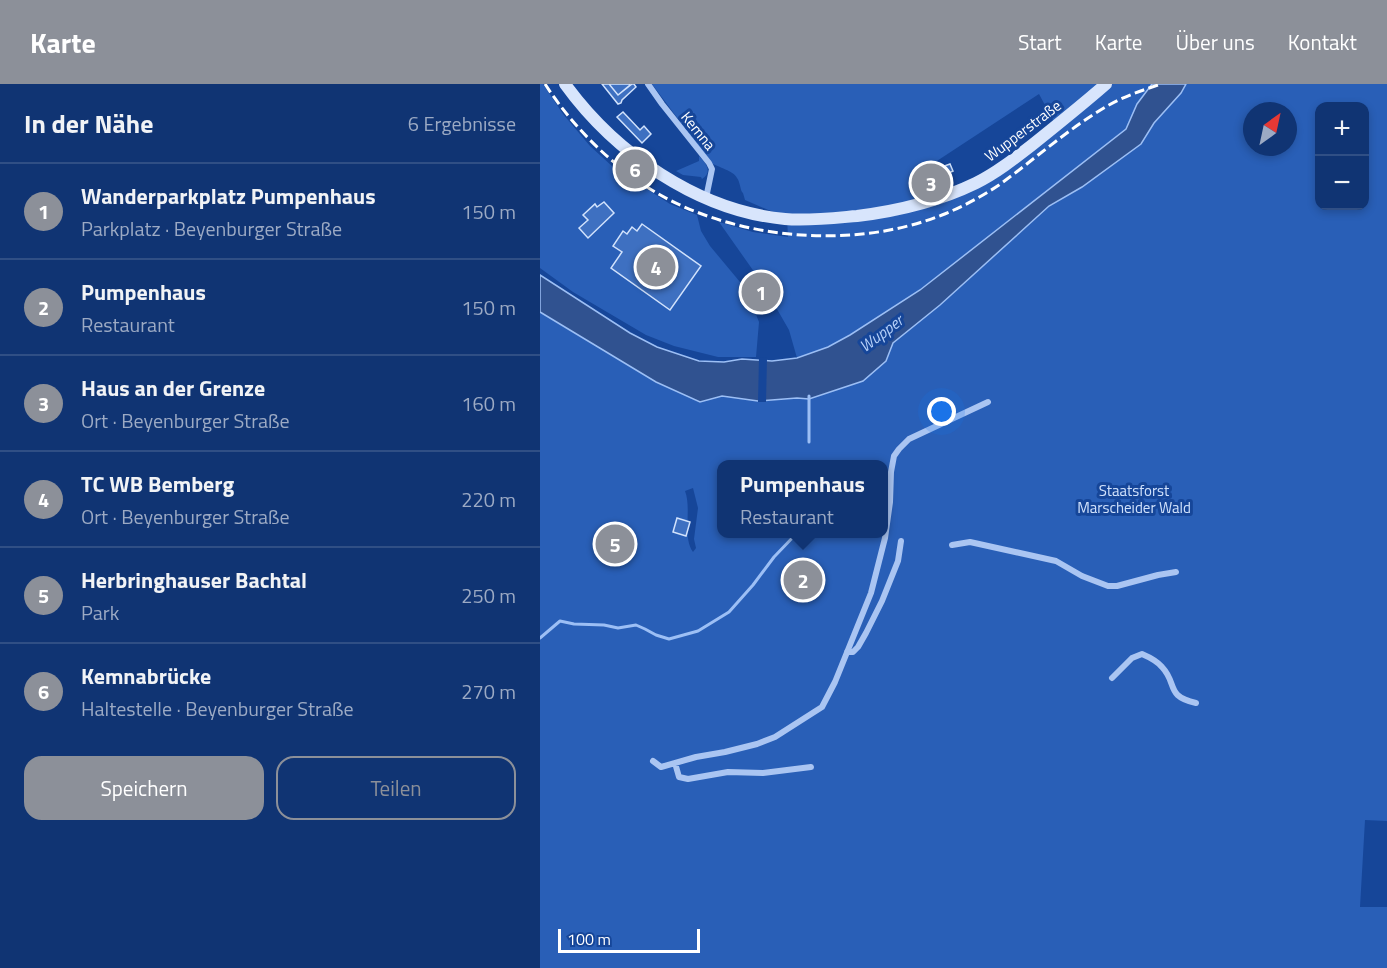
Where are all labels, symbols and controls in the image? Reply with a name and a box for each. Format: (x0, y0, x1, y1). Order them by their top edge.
text: Karte (30, 21, 96, 64)
text: Start (1018, 26, 1062, 58)
text: Karte (1095, 26, 1142, 58)
text: Über uns (1175, 26, 1255, 58)
text: Kontakt (1288, 26, 1357, 58)
street label: Wupperstraße (980, 94, 1066, 167)
north arrow (1243, 102, 1297, 156)
map controls (1315, 102, 1369, 210)
button: + (1315, 102, 1369, 156)
text: In der Nähe (24, 104, 153, 143)
street label: Kemna (676, 106, 721, 155)
text: 6 Ergebnisse (408, 108, 516, 139)
pin: 6 (616, 146, 655, 191)
button: − (1315, 156, 1369, 210)
pin: 3 (912, 160, 950, 206)
text: Wanderparkplatz Pumpenhaus (81, 179, 376, 213)
text: 1 (38, 196, 49, 227)
text: 150 m (461, 196, 516, 227)
text: Parkplatz · Beyenburger Straße (81, 213, 342, 244)
pin: 4 (636, 244, 676, 290)
pin: 1 (742, 270, 780, 314)
text: Pumpenhaus (81, 275, 206, 309)
text: 2 (38, 292, 49, 323)
text: 150 m (461, 292, 516, 323)
water label: Wupper (854, 307, 910, 357)
text: Restaurant (81, 309, 175, 340)
text: Haus an der Grenze (81, 371, 265, 405)
text: 3 (38, 388, 49, 419)
text: 160 m (461, 388, 516, 419)
your location (927, 397, 956, 426)
text: Ort · Beyenburger Straße (81, 405, 290, 436)
popup (717, 460, 888, 538)
text: TC WB Bemberg (81, 467, 234, 501)
text: Pumpenhaus (740, 467, 865, 501)
park label: Staatsforst Marscheider Wald (1077, 479, 1191, 519)
text: 4 (38, 484, 49, 515)
text: 220 m (461, 484, 516, 515)
text: Ort · Beyenburger Straße (81, 501, 290, 532)
text: Restaurant (740, 501, 834, 532)
pin: 5 (596, 522, 634, 566)
pin: 2 (784, 558, 822, 602)
text: Herbringhauser Bachtal (81, 563, 307, 597)
text: 5 (38, 580, 49, 611)
text: 250 m (461, 580, 516, 611)
text: Park (81, 597, 119, 628)
text: Kemnabrücke (81, 659, 211, 693)
text: 6 (38, 676, 49, 707)
text: 270 m (461, 676, 516, 707)
text: Haltestelle · Beyenburger Straße (81, 693, 354, 724)
button: Speichern (24, 756, 264, 820)
button: Teilen (276, 756, 516, 820)
scale bar (558, 926, 700, 954)
text: 100 m (567, 927, 611, 951)

